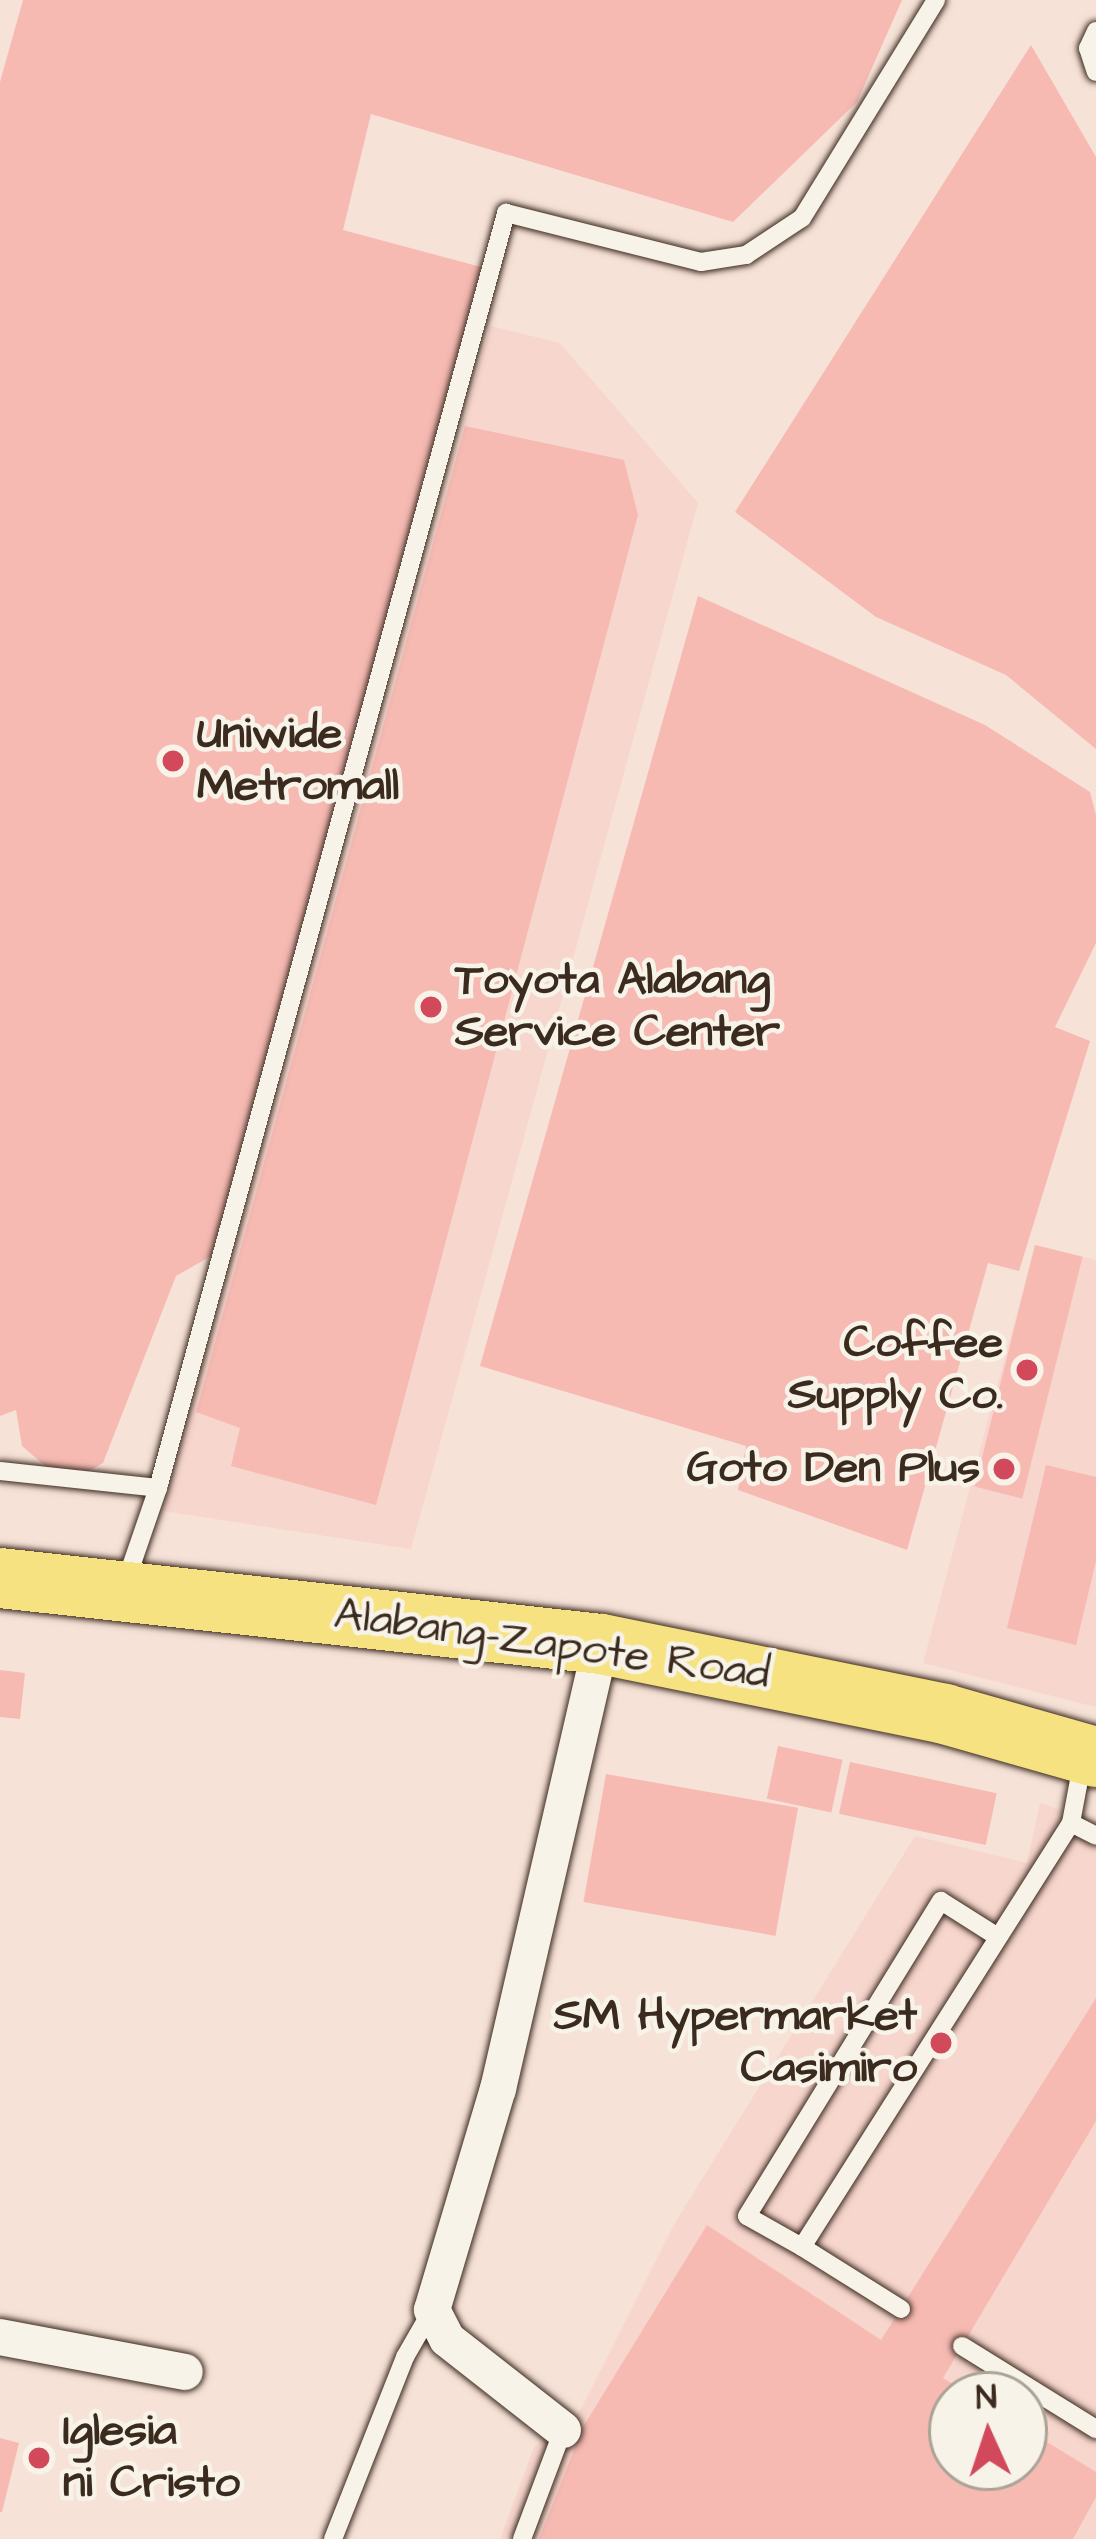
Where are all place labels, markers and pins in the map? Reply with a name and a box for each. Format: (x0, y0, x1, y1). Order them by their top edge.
place label: Uniwide Metromall (197, 708, 399, 814)
marker: Uniwide Metromall (160, 748, 186, 774)
place label: Toyota Alabang Service Center (455, 954, 780, 1060)
marker: Toyota Alabang Service Center (418, 994, 444, 1020)
place label: Coffee Supply Co. (788, 1317, 1003, 1423)
marker: Coffee Supply Co. (1014, 1357, 1040, 1383)
place label: Goto Den Plus (687, 1442, 980, 1496)
marker: Goto Den Plus (991, 1456, 1017, 1482)
place label: SM Hypermarket Casimiro (554, 1990, 917, 2096)
marker: SM Hypermarket Casimiro (928, 2030, 954, 2056)
place label: Iglesia ni Cristo (63, 2405, 240, 2511)
marker: Iglesia ni Cristo (26, 2445, 52, 2471)

